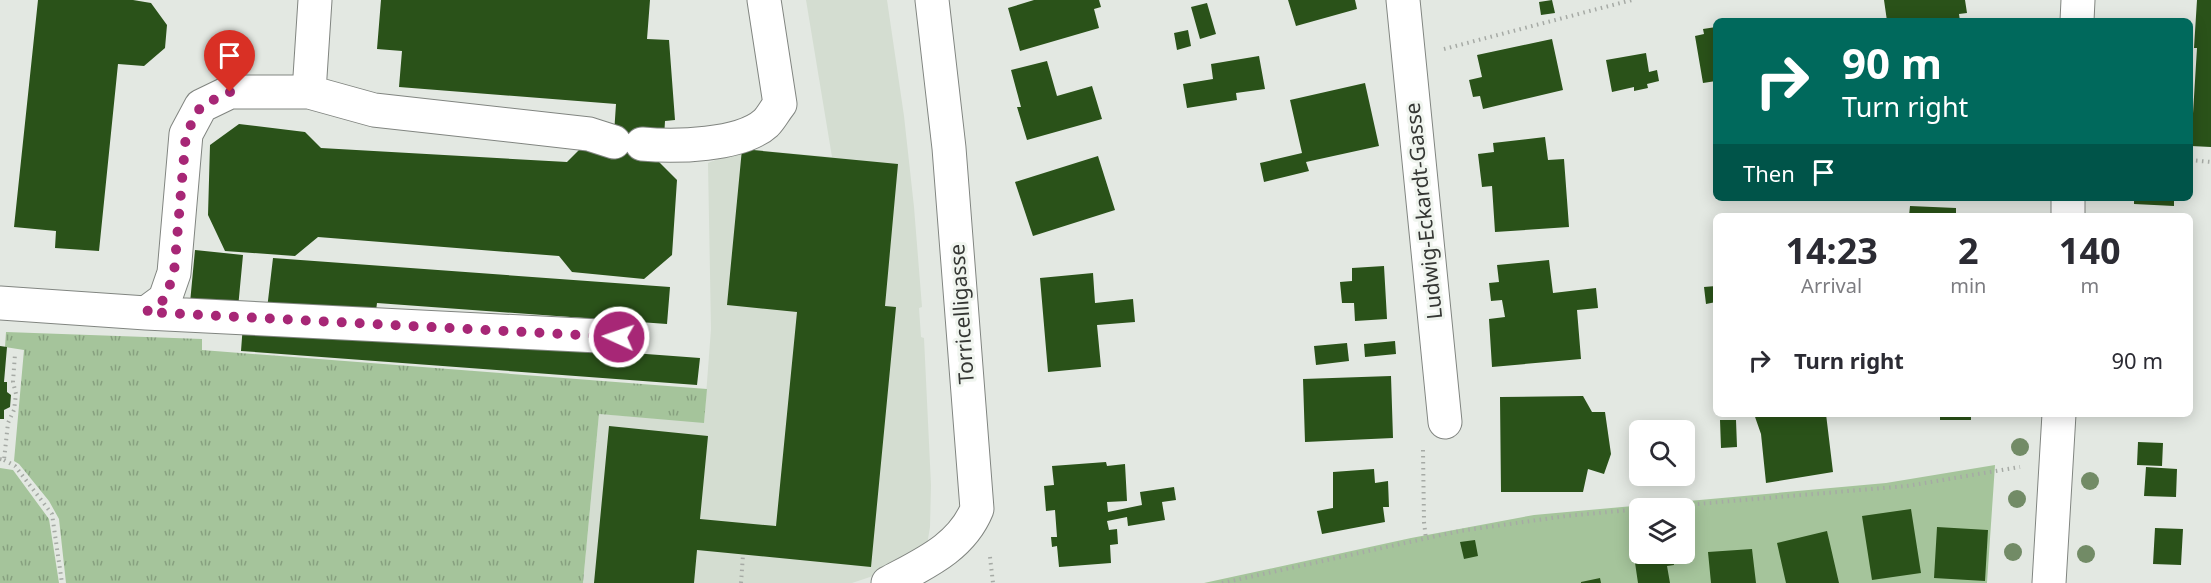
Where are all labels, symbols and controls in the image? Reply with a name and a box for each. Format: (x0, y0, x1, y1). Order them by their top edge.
pin (204, 30, 255, 92)
text: 90 m (1842, 34, 1942, 91)
icon: arrive (213, 39, 246, 72)
icon: right (1743, 42, 1821, 120)
text: Turn right (1842, 88, 1968, 125)
street label: Ludwig-Eckardt-Gasse (1398, 101, 1448, 321)
icon: arrive (1807, 156, 1840, 189)
text: Then (1743, 158, 1795, 188)
text: 14:23 (1785, 226, 1878, 275)
text: 2 (1958, 226, 1979, 275)
text: 140 (2059, 226, 2121, 275)
street label: Torricelligasse (942, 243, 980, 385)
text: Arrival (1801, 272, 1862, 299)
text: min (1950, 272, 1986, 299)
text: m (2080, 272, 2099, 299)
position arrow (587, 305, 651, 369)
icon: right (1743, 344, 1776, 377)
text: Turn right (1794, 345, 1904, 375)
text: 90 m (2112, 345, 2163, 375)
map controls (1629, 420, 1695, 564)
button: search (1629, 420, 1695, 486)
button: layers (1629, 498, 1695, 564)

